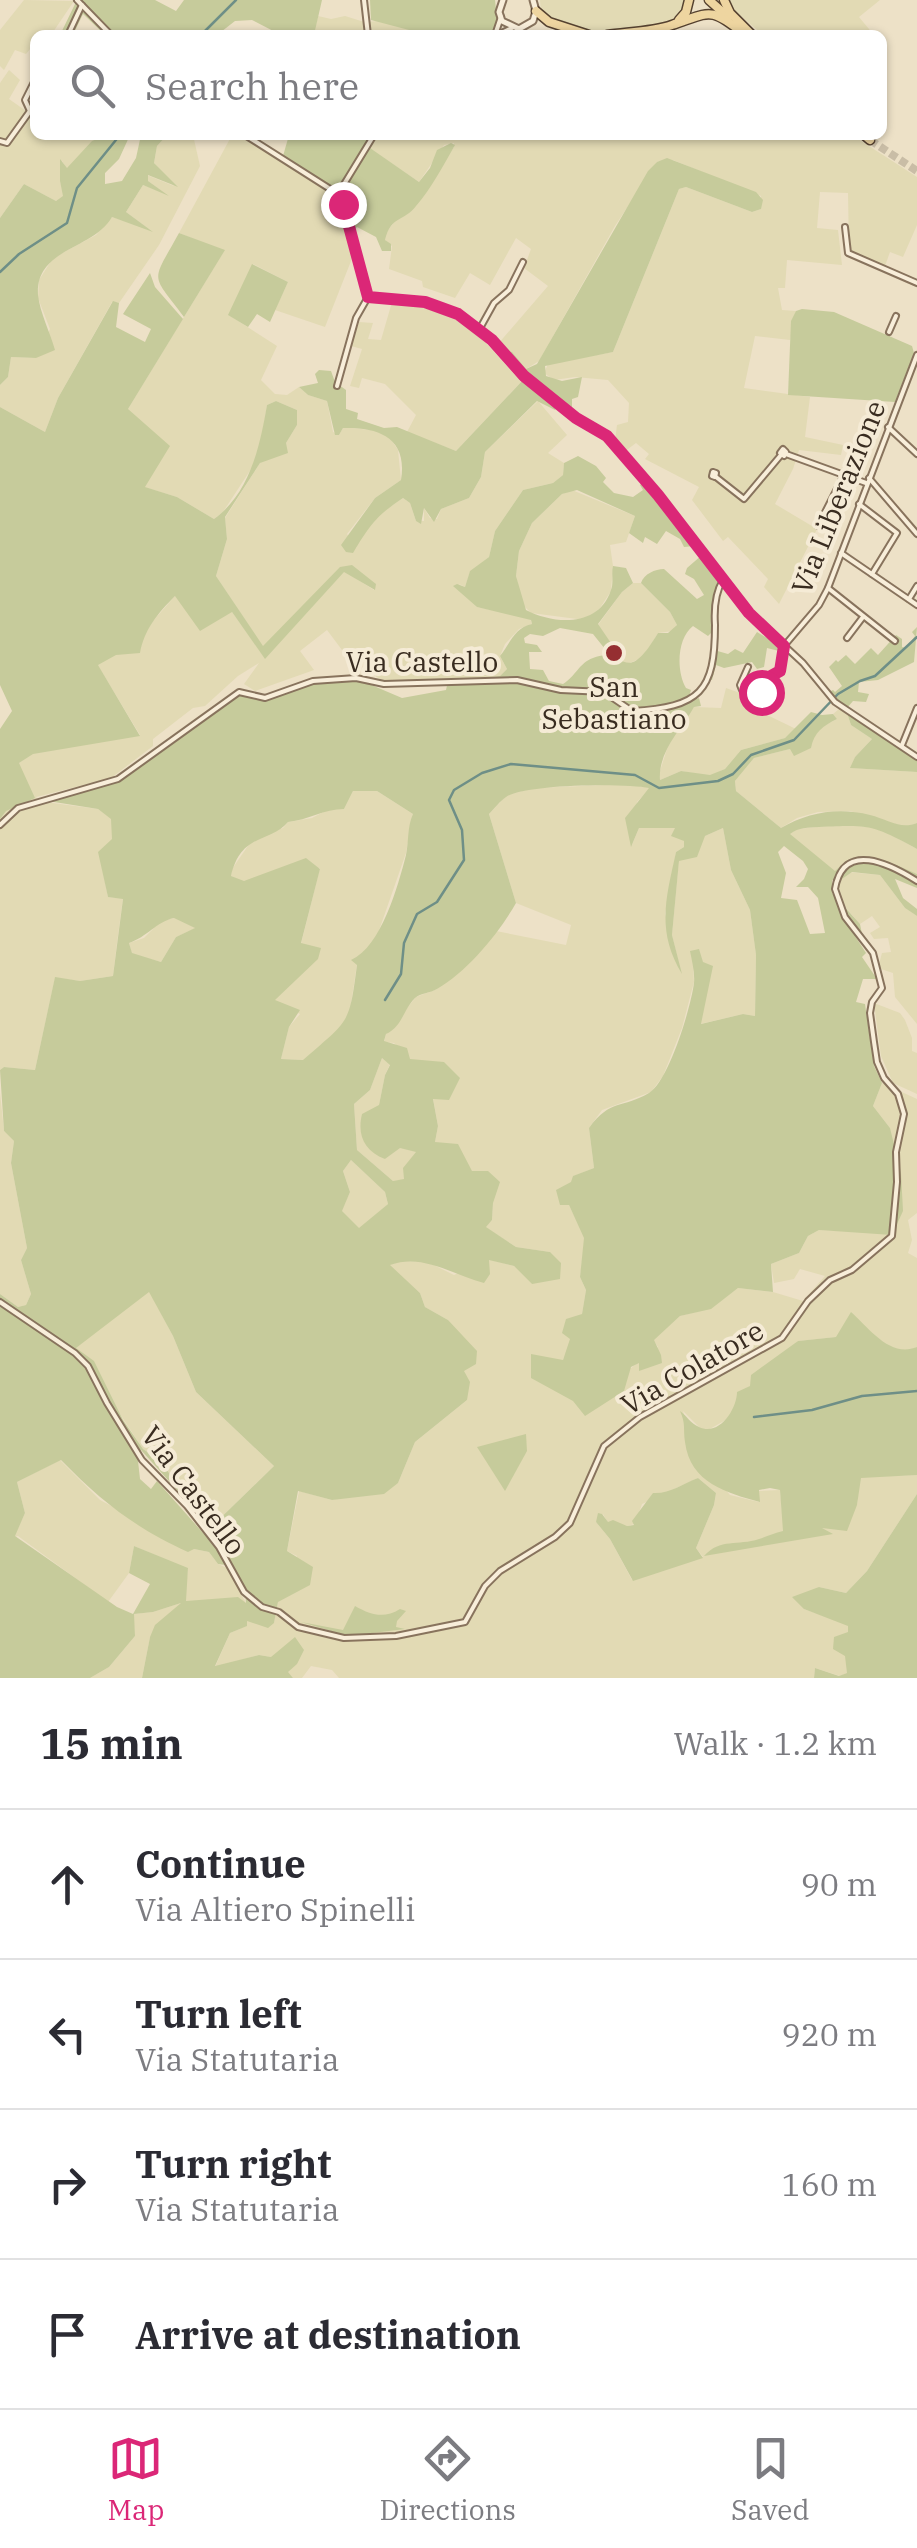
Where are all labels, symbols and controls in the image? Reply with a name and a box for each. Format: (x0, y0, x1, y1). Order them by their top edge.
search box (30, 30, 887, 140)
icon: search (65, 58, 120, 113)
text: Search here (145, 61, 359, 110)
route end (321, 182, 367, 228)
street label: Via Liberazione (782, 395, 894, 599)
marker: San Sebastiano (603, 642, 625, 664)
street label: Via Castello (346, 643, 498, 680)
place label: San Sebastiano (542, 668, 686, 737)
route start (739, 670, 785, 716)
street label: Via Colatore (614, 1311, 770, 1423)
street label: Via Castello (133, 1418, 255, 1562)
text: 15 min (40, 1716, 183, 1771)
text: Walk · 1.2 km (673, 1722, 877, 1764)
text: Continue (135, 1839, 306, 1888)
icon: ahead (40, 1857, 95, 1912)
text: 90 m (801, 1863, 877, 1905)
text: Via Altiero Spinelli (135, 1888, 415, 1930)
text: Turn left (135, 1989, 302, 2038)
icon: left (40, 2007, 95, 2062)
text: 920 m (781, 2013, 877, 2055)
text: Via Statutaria (135, 2038, 339, 2080)
text: Turn right (135, 2139, 331, 2188)
icon: right (40, 2157, 95, 2212)
text: 160 m (781, 2163, 877, 2205)
text: Via Statutaria (135, 2188, 339, 2230)
icon: arrive (40, 2307, 95, 2362)
text: Arrive at destination (135, 2310, 521, 2359)
tab: Map (108, 2431, 164, 2528)
tab: Directions (379, 2431, 516, 2528)
tab: Saved (731, 2431, 809, 2528)

